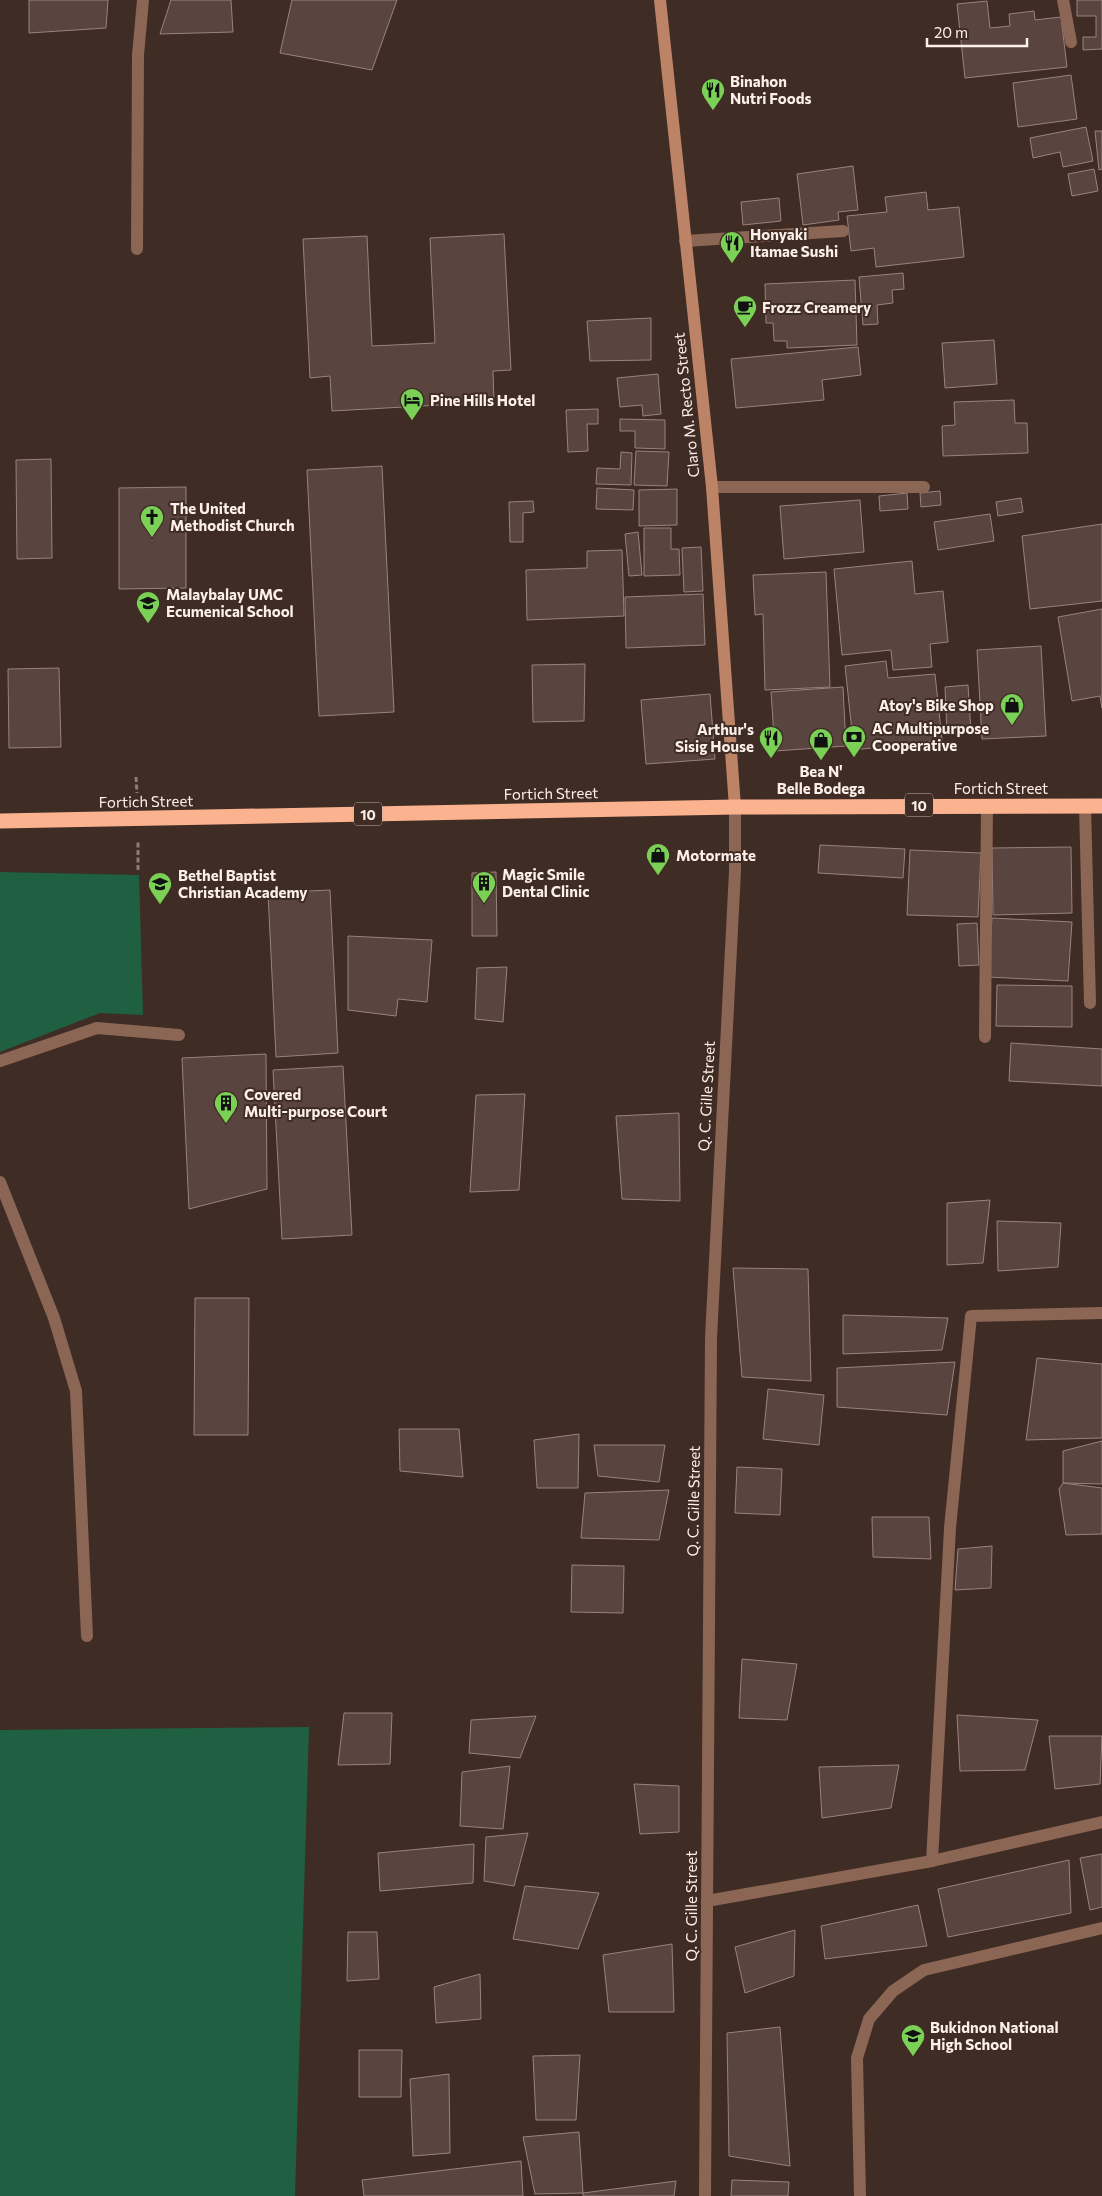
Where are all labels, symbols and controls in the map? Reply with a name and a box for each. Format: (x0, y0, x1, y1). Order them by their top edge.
scale bar (927, 15, 1027, 47)
text: 20 m (934, 23, 968, 41)
place label: Binahon Nutri Foods (730, 72, 812, 107)
restaurant icon: Binahon Nutri Foods (700, 77, 726, 111)
place label: Honyaki Itamae Sushi (750, 225, 838, 260)
restaurant icon: Honyaki Itamae Sushi (719, 230, 745, 264)
cafe icon: Frozz Creamery (732, 294, 758, 328)
place label: Frozz Creamery (762, 298, 872, 316)
street label: Claro M. Recto Street (669, 332, 703, 478)
hotel icon: Pine Hills Hotel (399, 387, 425, 421)
place label: Pine Hills Hotel (430, 391, 535, 409)
place label: The United Methodist Church (170, 499, 295, 534)
church icon: The United Methodist Church (139, 504, 165, 538)
place label: Malaybalay UMC Ecumenical School (166, 585, 294, 620)
school or university icon: Malaybalay UMC Ecumenical School (135, 590, 161, 624)
shop icon: Atoy's Bike Shop (999, 692, 1025, 726)
place label: Atoy's Bike Shop (879, 696, 994, 714)
place label: AC Multipurpose Cooperative (872, 719, 989, 754)
place label: Arthur's Sisig House (675, 720, 754, 755)
bank icon: AC Multipurpose Cooperative (841, 724, 867, 758)
restaurant icon: Arthur's Sisig House (758, 725, 784, 759)
shop icon: Bea N' Belle Bodega (808, 727, 834, 761)
place label: Bea N' Belle Bodega (777, 762, 865, 797)
street label: Fortich Street (954, 779, 1048, 797)
street label: Fortich Street (504, 783, 598, 803)
street label: Fortich Street (99, 791, 193, 811)
road number: 10 (905, 794, 933, 816)
road number: 10 (354, 802, 382, 826)
shop icon: Motormate (645, 842, 671, 876)
place label: Motormate (676, 846, 756, 864)
place label: Magic Smile Dental Clinic (502, 865, 589, 900)
place label: Bethel Baptist Christian Academy (178, 866, 308, 901)
building icon: Magic Smile Dental Clinic (471, 870, 497, 904)
school or university icon: Bethel Baptist Christian Academy (147, 871, 173, 905)
street label: Q. C. Gille Street (694, 1040, 718, 1152)
place label: Covered Multi-purpose Court (244, 1085, 387, 1120)
building icon: Covered Multi-purpose Court (213, 1090, 239, 1124)
street label: Q. C. Gille Street (683, 1446, 703, 1556)
street label: Q. C. Gille Street (682, 1851, 700, 1961)
place label: Bukidnon National High School (930, 2018, 1059, 2053)
school or university icon: Bukidnon National High School (900, 2023, 926, 2057)

